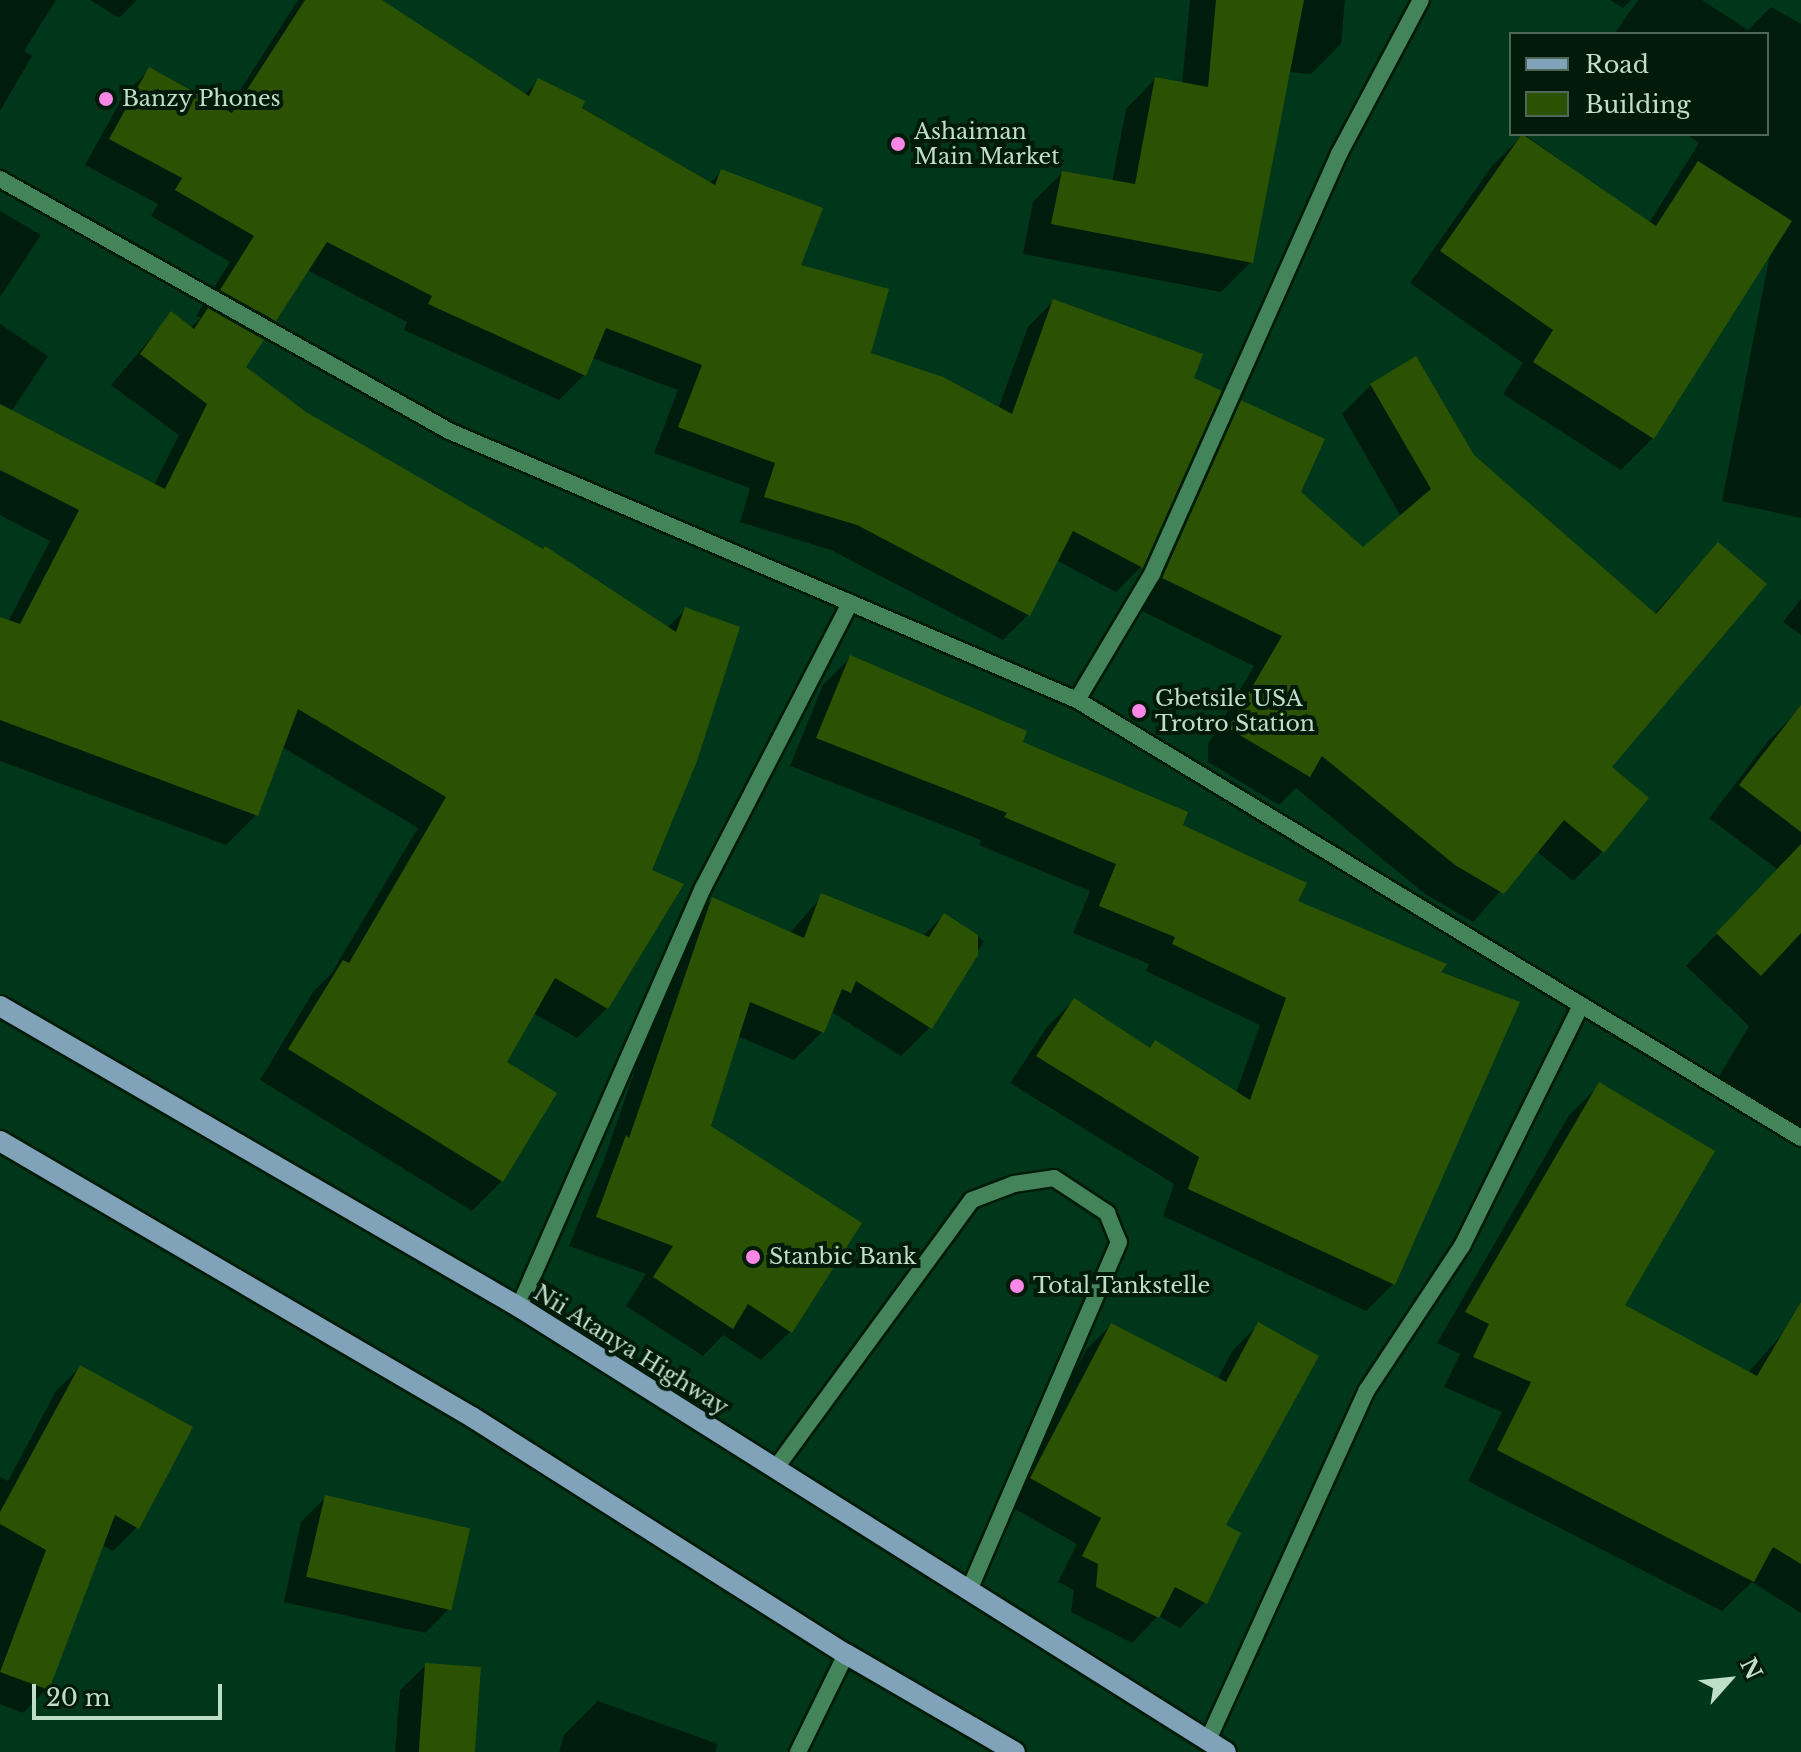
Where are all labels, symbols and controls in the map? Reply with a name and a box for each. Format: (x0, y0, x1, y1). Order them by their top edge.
legend (1509, 32, 1769, 136)
text: Road (1585, 50, 1649, 79)
place label: Banzy Phones (122, 86, 281, 112)
marker: Banzy Phones (97, 90, 115, 108)
text: Building (1585, 90, 1691, 119)
place label: Ashaiman Main Market (914, 118, 1059, 170)
marker: Ashaiman Main Market (889, 135, 907, 153)
place label: Gbetsile USA Trotro Station (1155, 685, 1315, 736)
marker: Gbetsile USA Trotro Station (1130, 702, 1148, 720)
place label: Stanbic Bank (769, 1244, 917, 1270)
marker: Stanbic Bank (744, 1248, 762, 1266)
place label: Total Tankstelle (1033, 1273, 1211, 1299)
marker: Total Tankstelle (1008, 1277, 1026, 1295)
street label: Nii Atanya Highway (528, 1279, 734, 1421)
north arrow (1689, 1640, 1769, 1720)
text: N (1734, 1654, 1768, 1684)
scale bar (36, 1668, 226, 1718)
text: 20 m (46, 1683, 111, 1712)

